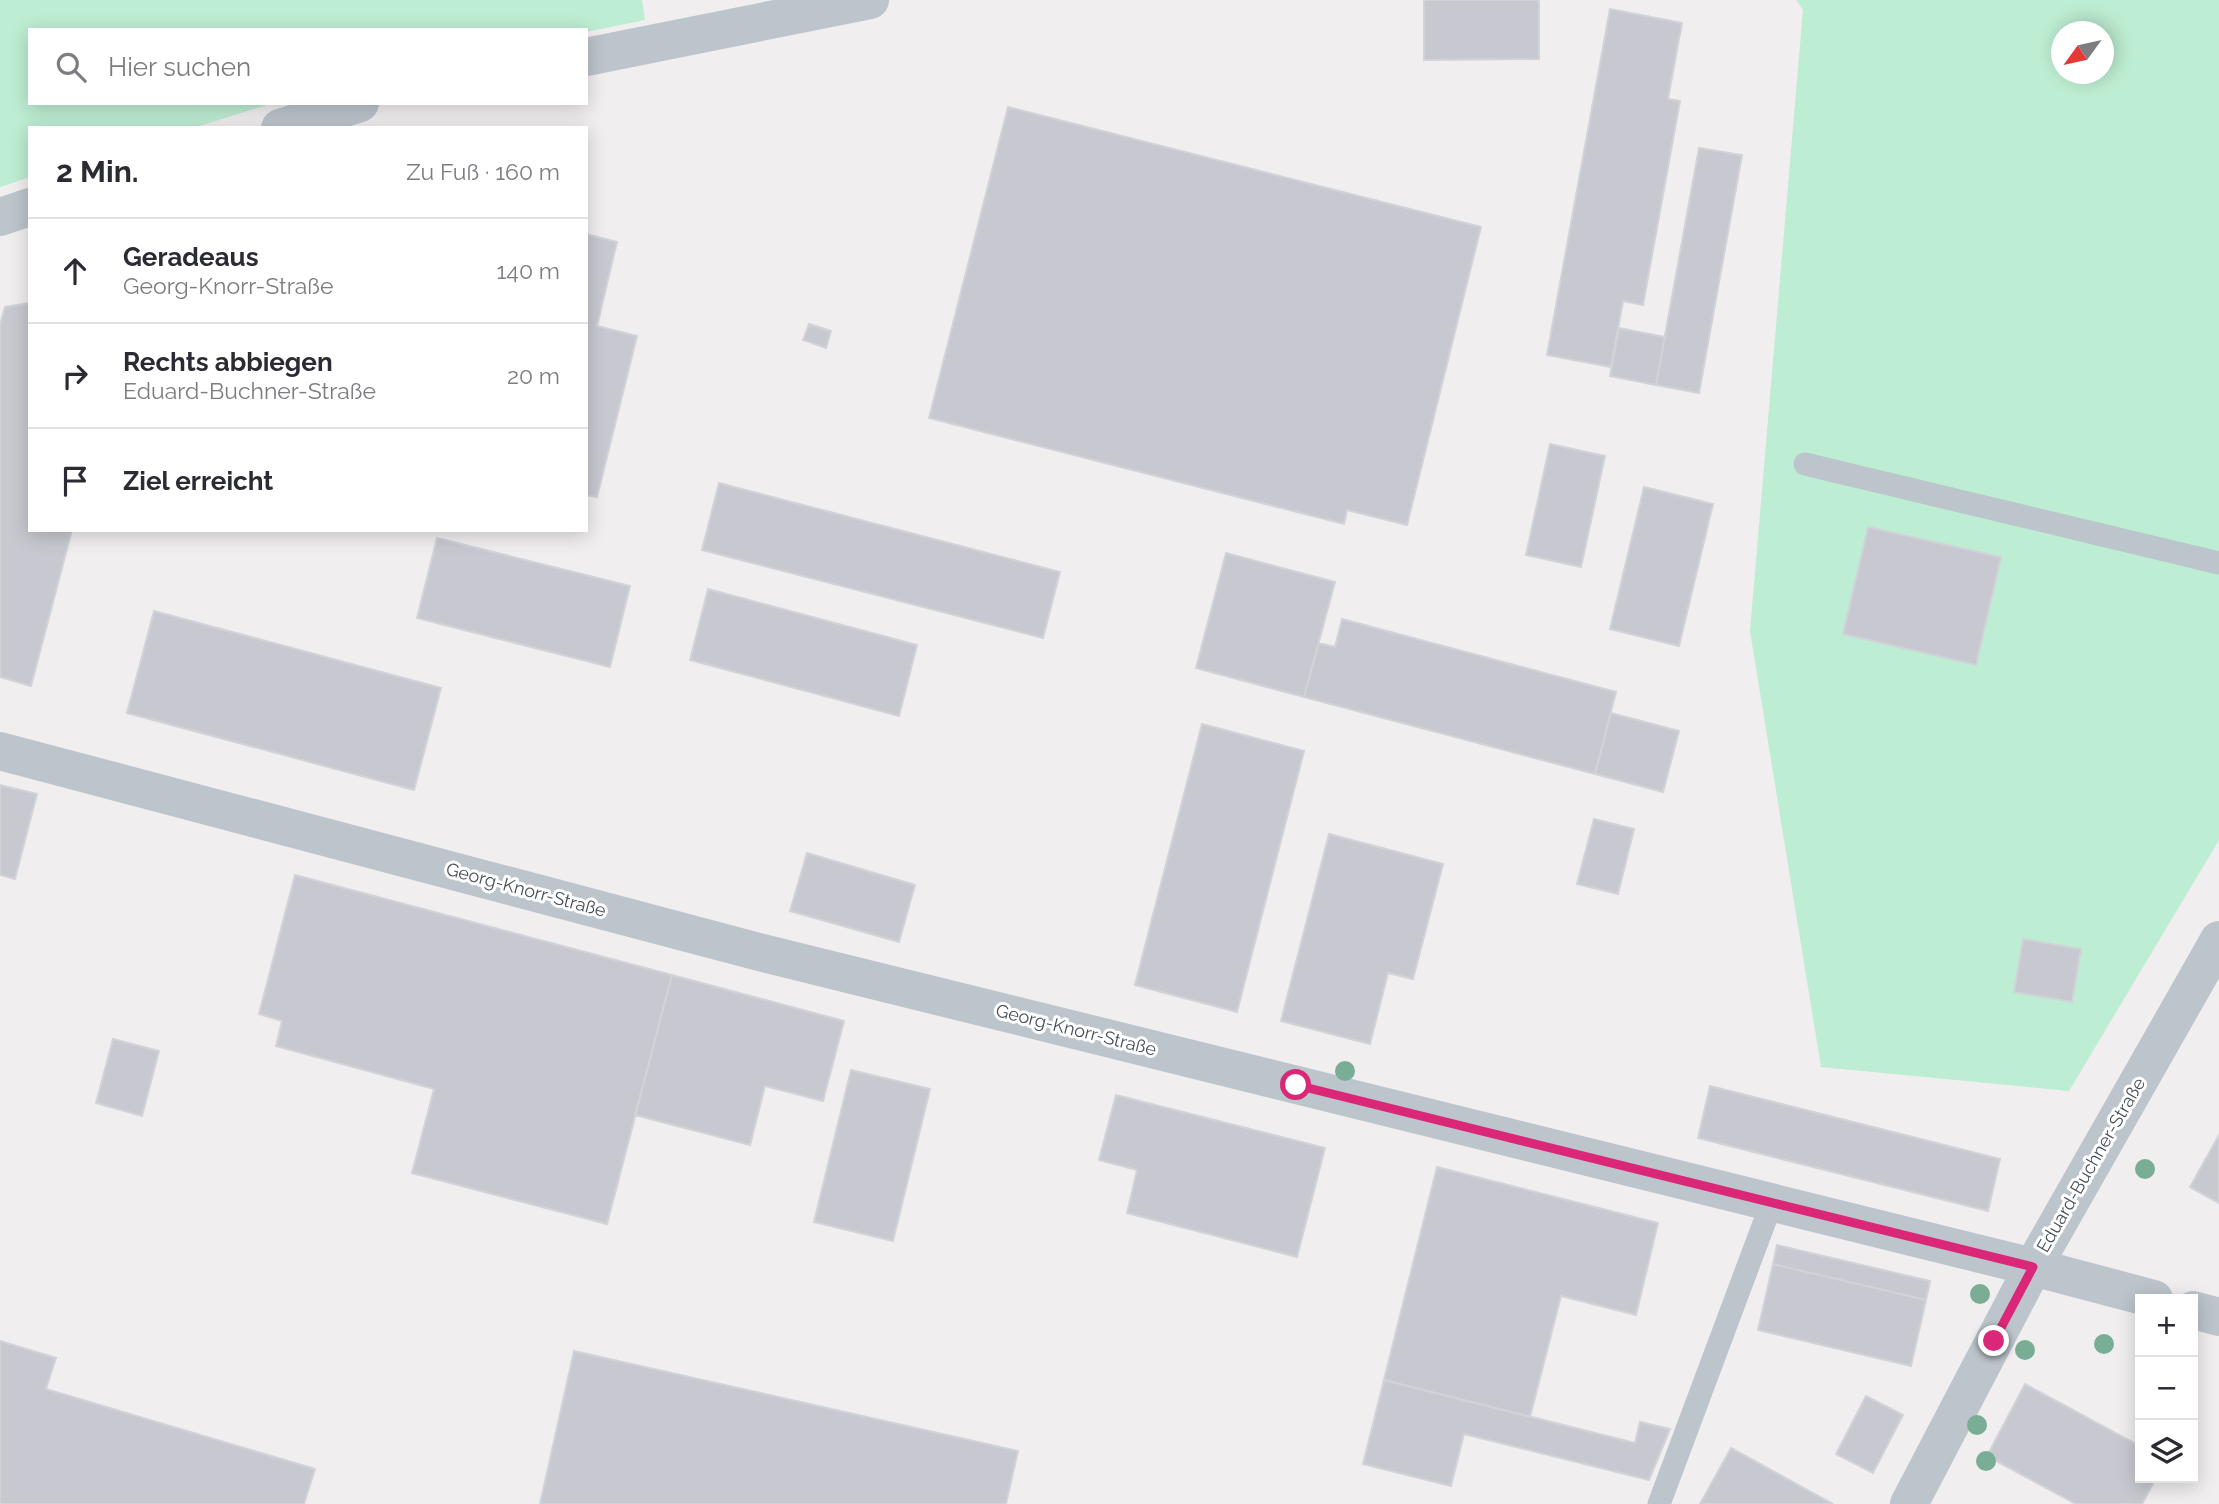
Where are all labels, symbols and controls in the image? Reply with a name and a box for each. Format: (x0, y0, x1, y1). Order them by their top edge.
north arrow (2051, 21, 2114, 84)
search box (28, 28, 588, 105)
icon: search (52, 48, 90, 86)
text: Hier suchen (108, 52, 251, 82)
text: 2 Min. (56, 154, 139, 189)
text: Zu Fuß · 160 m (406, 158, 560, 185)
text: Geradeaus (123, 242, 259, 272)
icon: ahead (56, 252, 94, 290)
text: 140 m (497, 257, 560, 284)
text: Georg-Knorr-Straße (123, 272, 333, 299)
text: Rechts abbiegen (123, 347, 333, 377)
icon: right (56, 357, 94, 395)
text: 20 m (507, 362, 560, 389)
text: Eduard-Buchner-Straße (123, 377, 376, 404)
icon: arrive (56, 462, 94, 500)
text: Ziel erreicht (123, 466, 273, 496)
street label: Georg-Knorr-Straße (444, 858, 609, 921)
street label: Georg-Knorr-Straße (994, 999, 1159, 1060)
route start (1280, 1069, 1311, 1100)
street label: Eduard-Buchner-Straße (2032, 1073, 2149, 1256)
map controls (2135, 1294, 2198, 1483)
button: + (2135, 1294, 2198, 1357)
route end (1978, 1325, 2009, 1356)
button: − (2135, 1357, 2198, 1420)
button: layers (2135, 1420, 2198, 1483)

